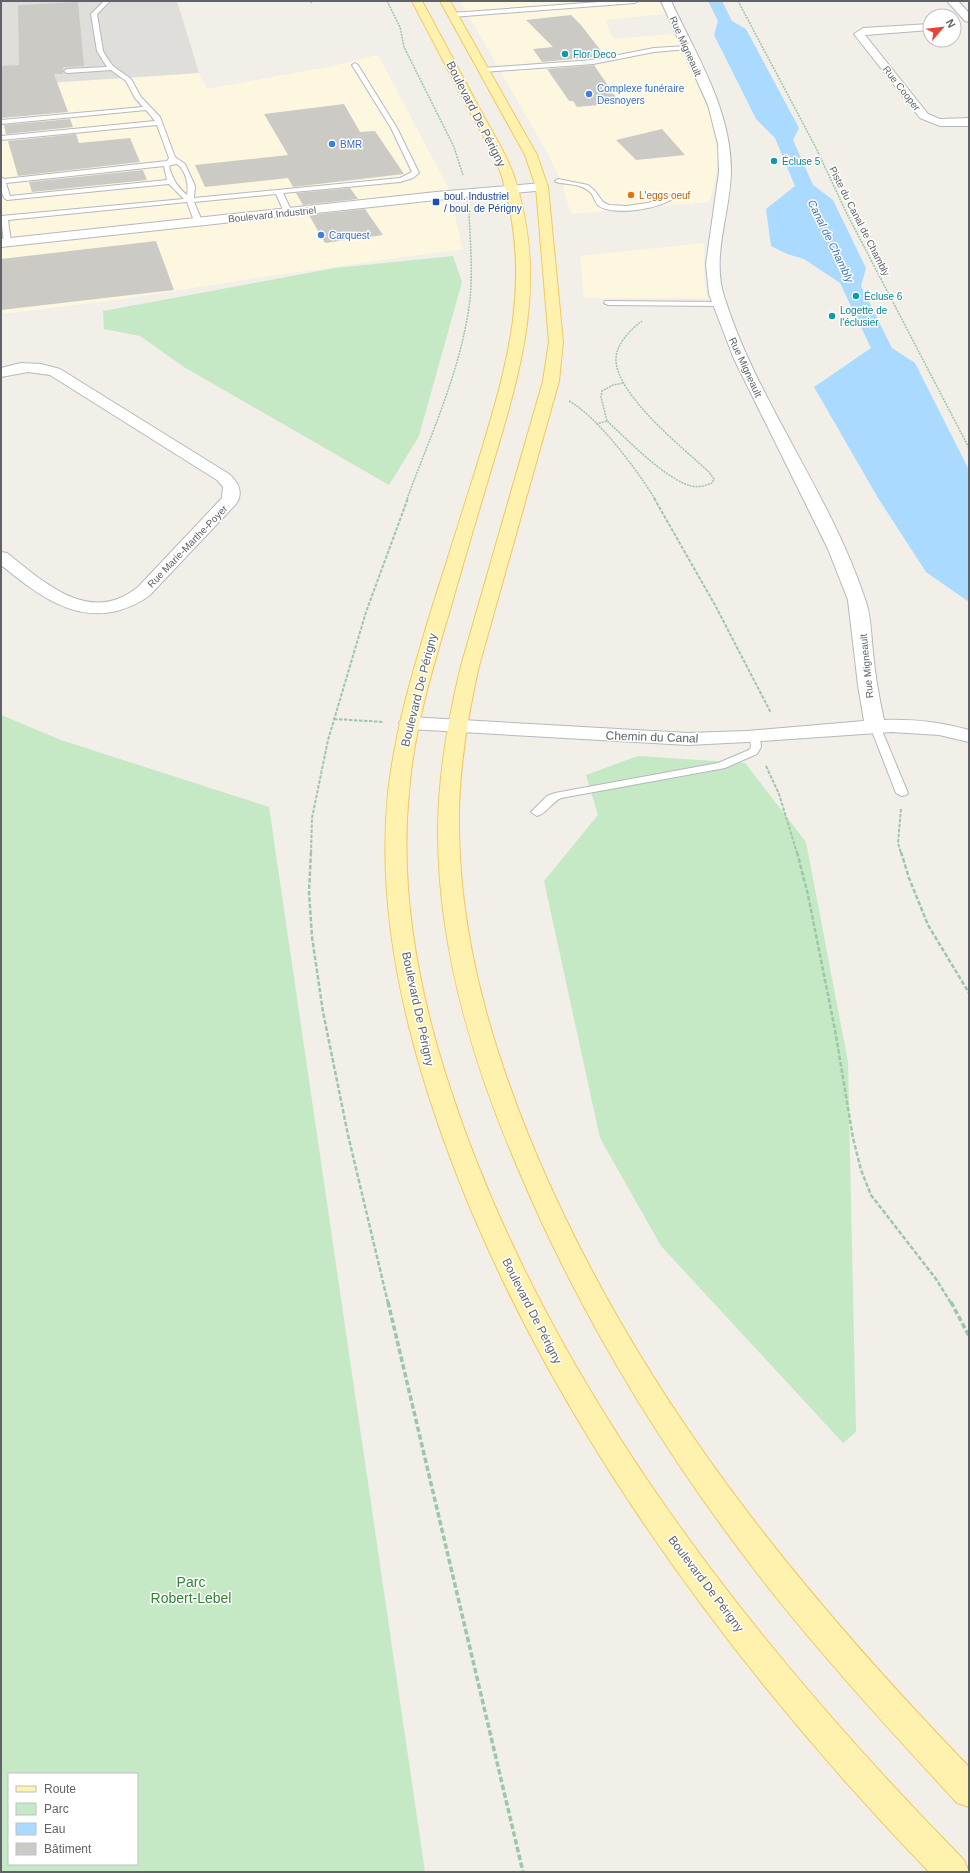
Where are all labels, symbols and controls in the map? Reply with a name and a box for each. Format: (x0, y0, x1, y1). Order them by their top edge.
north arrow (922, 8, 962, 48)
street label: Rue Migneault (667, 15, 704, 78)
text: N (944, 17, 958, 30)
marker: Flor Deco (560, 49, 570, 59)
place label: Flor Deco (573, 49, 617, 60)
street label: Boulevard De Périgny (443, 59, 509, 169)
street label: Rue Cooper (881, 64, 923, 113)
place label: Complexe funéraire Desnoyers (597, 83, 685, 106)
marker: Complexe funéraire Desnoyers (584, 89, 594, 99)
marker: BMR (327, 139, 337, 149)
place label: BMR (340, 139, 362, 150)
place label: Écluse 5 (782, 155, 821, 167)
marker: Écluse 5 (769, 156, 779, 166)
street label: Piste du Canal de Chambly (827, 164, 893, 278)
marker: L'eggs oeuf (626, 190, 636, 200)
place label: L'eggs oeuf (639, 190, 691, 201)
place label: boul. Industriel / boul. de Périgny (444, 191, 522, 214)
marker: boul. Industriel / boul. de Périgny (431, 197, 441, 207)
water label: Canal de Chambly (805, 197, 857, 285)
street label: Boulevard Industriel (228, 204, 317, 225)
marker: Carquest (316, 230, 326, 240)
place label: Carquest (329, 230, 370, 241)
place label: Écluse 6 (864, 290, 903, 302)
marker: Écluse 6 (851, 291, 861, 301)
place label: Logette de l'éclusier (840, 305, 888, 328)
marker: Logette de l'éclusier (827, 311, 837, 321)
street label: Rue Migneault (727, 336, 764, 399)
street label: Rue Marie-Marthe-Poyer (145, 502, 230, 590)
street label: Boulevard De Périgny (398, 632, 440, 748)
street label: Rue Migneault (858, 633, 875, 699)
street label: Chemin du Canal (605, 728, 699, 746)
street label: Boulevard De Périgny (399, 950, 437, 1068)
street label: Boulevard De Périgny (499, 1256, 565, 1366)
street label: Boulevard De Périgny (665, 1533, 747, 1635)
park label: Parc Robert-Lebel (151, 1574, 231, 1606)
legend (8, 1773, 138, 1865)
text: Route (44, 1782, 76, 1796)
text: Parc (44, 1802, 69, 1816)
text: Eau (44, 1822, 65, 1836)
text: Bâtiment (44, 1842, 92, 1856)

